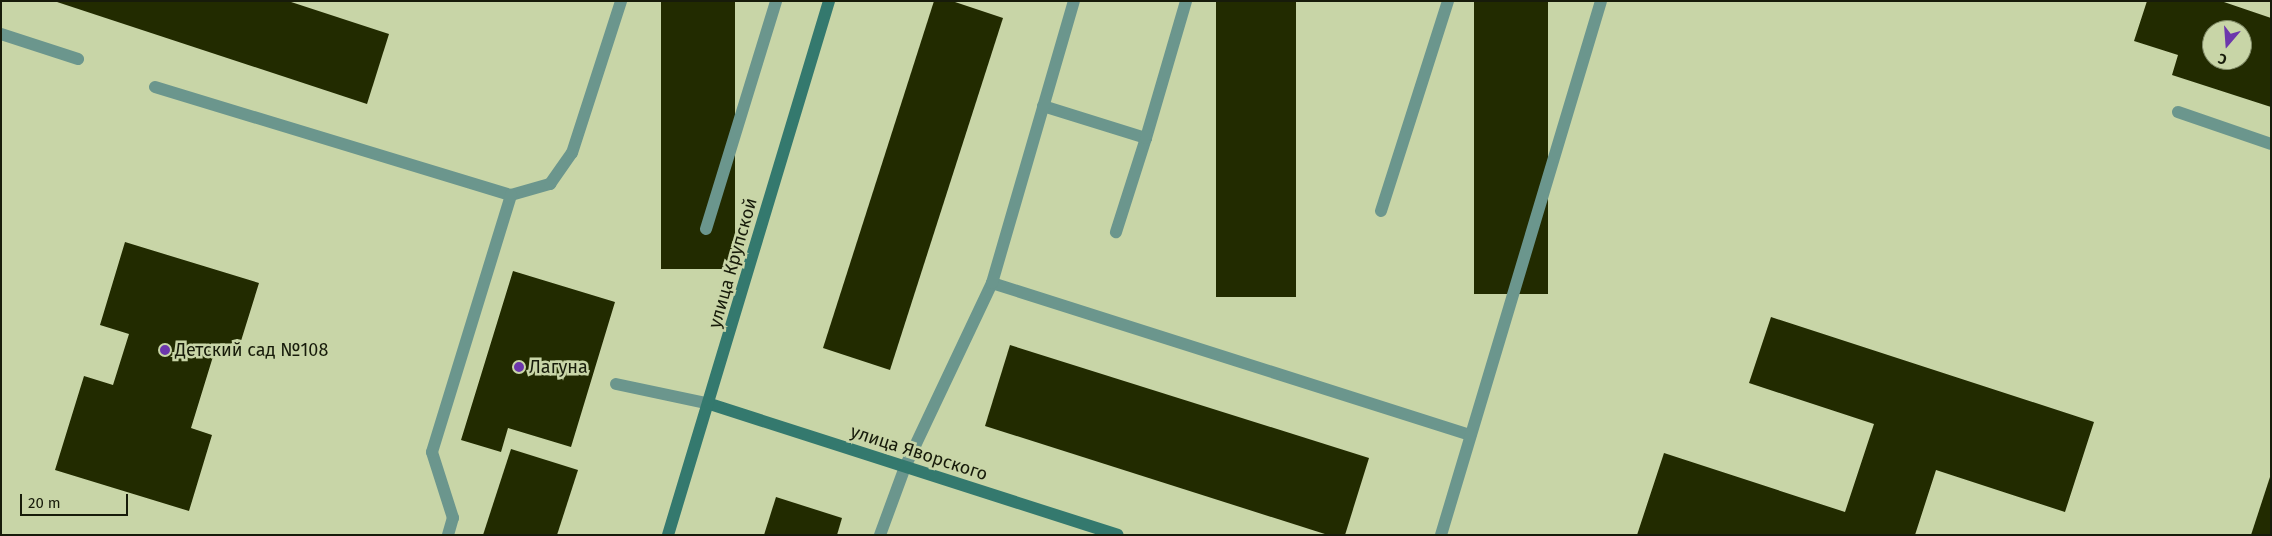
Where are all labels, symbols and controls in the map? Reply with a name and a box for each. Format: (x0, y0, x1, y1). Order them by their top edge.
north arrow (2202, 20, 2252, 70)
text: С (2216, 49, 2229, 68)
street label: улица Крупской (704, 195, 762, 331)
place label: Детский сад №108 (175, 339, 328, 361)
marker: Детский сад №108 (159, 344, 171, 356)
place label: Лагуна (529, 356, 588, 378)
marker: Лагуна (513, 361, 525, 373)
street label: улица Яворского (848, 421, 990, 485)
scale bar (22, 484, 130, 516)
text: 20 m (28, 494, 61, 512)

